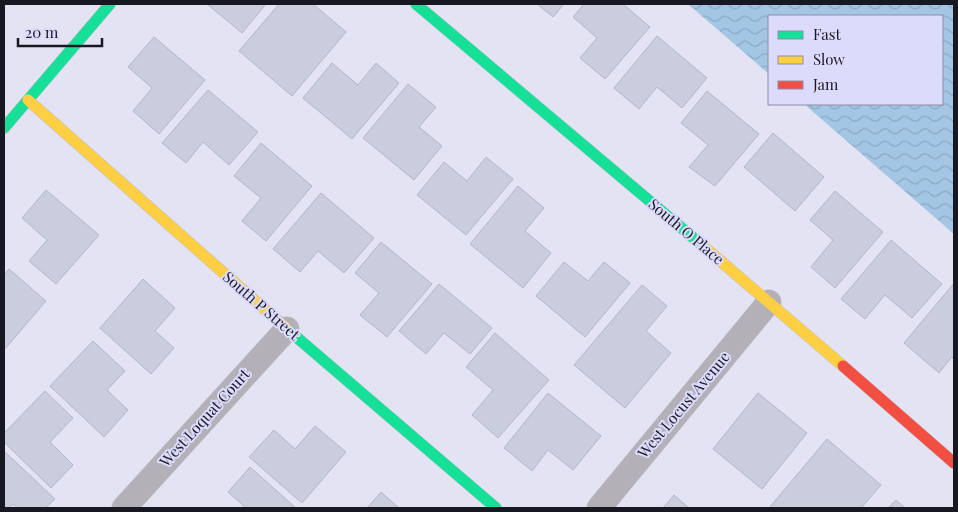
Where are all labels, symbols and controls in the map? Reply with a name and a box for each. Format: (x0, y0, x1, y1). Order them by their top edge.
scale bar (18, 15, 101, 47)
legend (768, 15, 943, 105)
text: 20 m (25, 22, 59, 42)
text: Fast (813, 24, 842, 44)
text: Slow (813, 49, 845, 69)
text: Jam (812, 74, 839, 94)
street label: South O Place (645, 194, 729, 269)
street label: South P Street (219, 266, 305, 345)
street label: West Locust Avenue (632, 347, 734, 463)
street label: West Loquat Court (154, 364, 254, 471)

